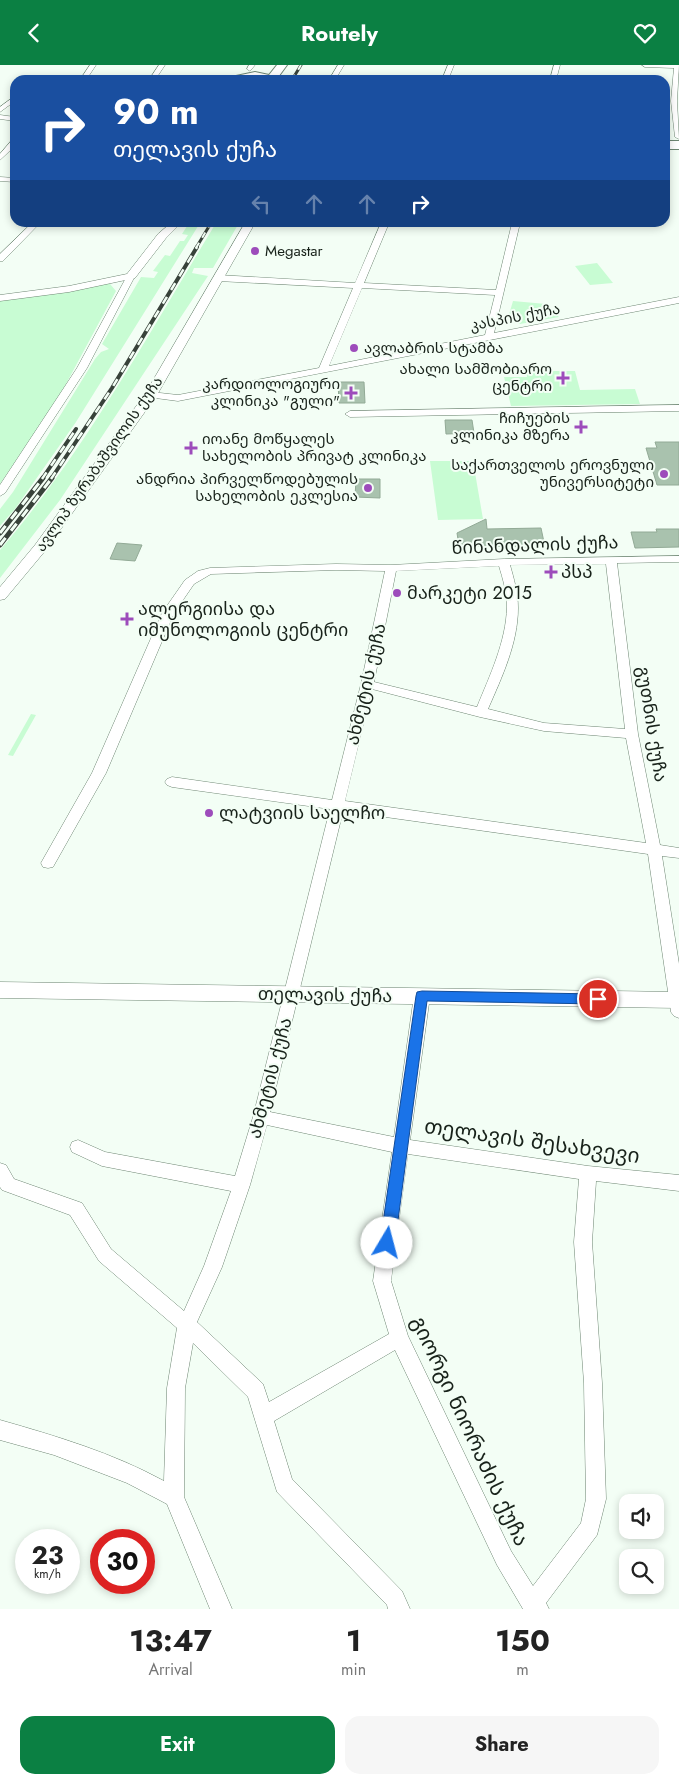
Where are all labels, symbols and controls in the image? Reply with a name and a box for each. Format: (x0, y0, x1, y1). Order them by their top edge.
text: Routely (301, 17, 378, 49)
icon: back (20, 19, 48, 47)
icon: heart (631, 19, 659, 47)
text: 90 m (113, 87, 199, 137)
icon: right (30, 95, 95, 160)
text: თელავის ქუჩა (113, 133, 277, 165)
icon: left (247, 190, 275, 218)
icon: ahead (300, 190, 328, 218)
icon: ahead (353, 190, 381, 218)
icon: right (406, 190, 434, 218)
place label: Megastar (265, 240, 324, 262)
marker: Megastar (249, 245, 261, 257)
street label: კასპის ქუჩა (468, 297, 562, 337)
place label: ავლაბრის სტამბა (364, 337, 504, 359)
marker: ავლაბრის სტამბა (348, 342, 360, 354)
place label: ახალი სამშობიარო ცენტრი (399, 358, 552, 397)
marker: ახალი სამშობიარო ცენტრი (556, 371, 570, 385)
street label: ავლიპ ზურაბაშვილის ქუჩა (30, 372, 168, 556)
place label: კარდიოლოგიური კლინიკა "გული" (202, 373, 340, 412)
marker: კარდიოლოგიური კლინიკა "გული" (344, 386, 358, 400)
place label: ჩიჩუების კლინიკა მზერა (450, 407, 570, 446)
marker: ჩიჩუების კლინიკა მზერა (574, 420, 588, 434)
place label: იოანე მოწყალეს სახელობის პრივატ კლინიკა (202, 428, 426, 467)
marker: იოანე მოწყალეს სახელობის პრივატ კლინიკა (184, 441, 198, 455)
place label: საქართველოს ეროვნული უნივერსიტეტი (451, 454, 654, 493)
place label: ანდრია პირველწოდებულის სახელობის ეკლესია (136, 468, 358, 507)
marker: საქართველოს ეროვნული უნივერსიტეტი (658, 468, 670, 480)
marker: ანდრია პირველწოდებულის სახელობის ეკლესია (362, 482, 374, 494)
street label: წინანდალის ქუჩა (451, 529, 619, 561)
place label: პსპ (561, 559, 593, 585)
marker: პსპ (545, 566, 557, 578)
place label: მარკეტი 2015 (407, 580, 532, 606)
marker: მარკეტი 2015 (391, 587, 403, 599)
place label: ალერგიისა და იმუნოლოგიის ცენტრი (138, 596, 348, 643)
marker: ალერგიისა და იმუნოლოგიის ცენტრი (120, 612, 134, 626)
street label: ახმეტის ქუჩა (339, 620, 393, 748)
street label: გუთნის ქუჩა (630, 664, 674, 784)
place label: ლატვიის საელჩო (219, 800, 385, 826)
marker: ლატვიის საელჩო (203, 807, 215, 819)
pin (577, 978, 619, 1020)
street label: თელავის ქუჩა (258, 981, 392, 1009)
icon: arrive (584, 985, 612, 1013)
street label: ახმეტის ქუჩა (241, 1015, 299, 1141)
street label: თელავის შესახვევი (422, 1111, 642, 1171)
position arrow (360, 1216, 412, 1268)
street label: გიორგი ნიორაძის ქუჩა (403, 1311, 537, 1551)
map controls (619, 1494, 664, 1594)
button: sound (619, 1494, 664, 1539)
speed limit sign: 30 (90, 1529, 155, 1594)
text: 23 (32, 1537, 63, 1573)
button: search (619, 1549, 664, 1594)
text: km/h (34, 1565, 61, 1583)
text: 13:47 (129, 1619, 212, 1662)
text: 1 (346, 1619, 361, 1662)
text: 150 (495, 1619, 550, 1662)
text: Arrival (148, 1658, 193, 1681)
text: min (341, 1658, 366, 1681)
text: m (516, 1658, 529, 1681)
button: Exit (20, 1716, 335, 1774)
button: Share (345, 1716, 659, 1774)

